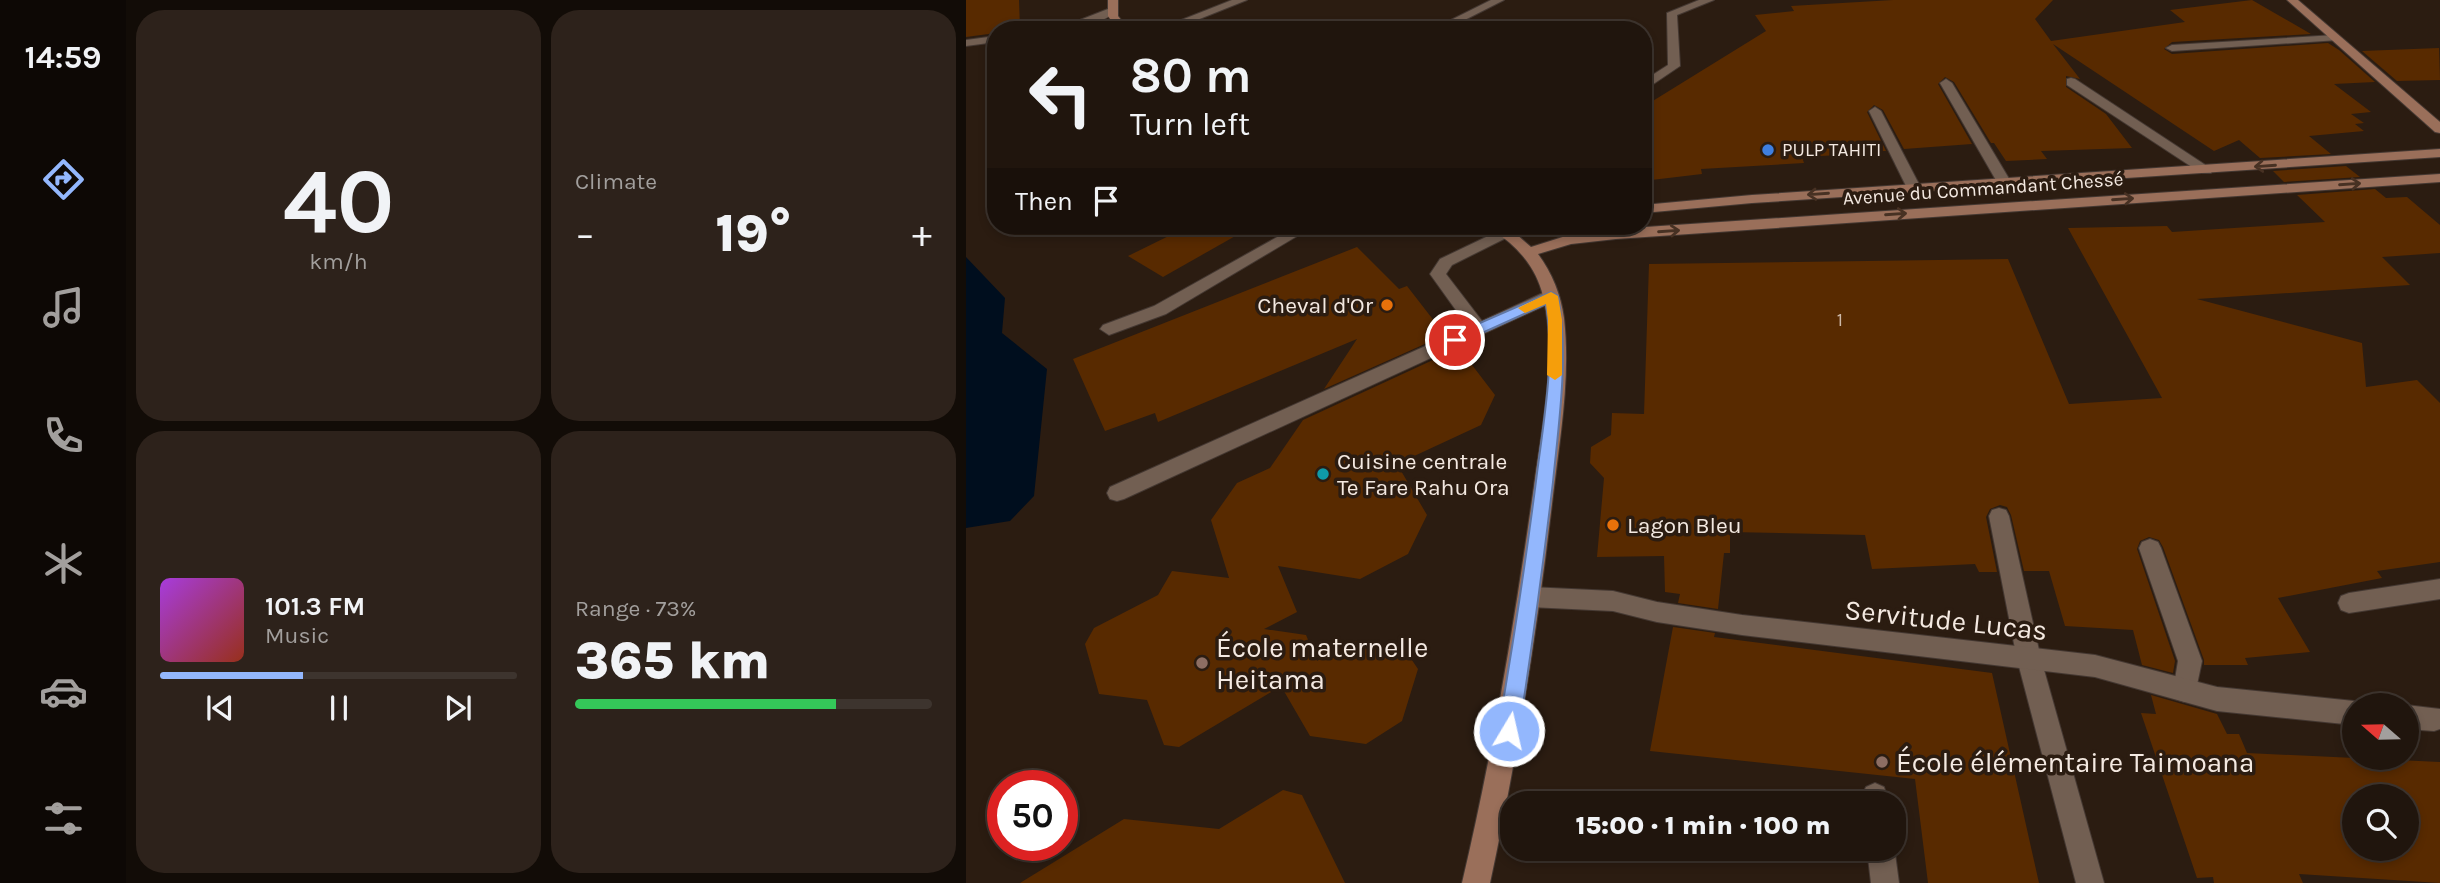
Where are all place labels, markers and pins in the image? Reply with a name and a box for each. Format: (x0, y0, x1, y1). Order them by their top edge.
place label: PULP TAHITI (1782, 139, 1881, 161)
marker: PULP TAHITI (1760, 142, 1776, 158)
place label: Cheval d'Or (1257, 292, 1374, 319)
marker: Cheval d'Or (1379, 297, 1395, 313)
pin (1425, 310, 1485, 370)
place label: Cuisine centrale Te Fare Rahu Ora (1337, 448, 1510, 501)
marker: Cuisine centrale Te Fare Rahu Ora (1315, 466, 1331, 482)
place label: Lagon Bleu (1627, 512, 1742, 539)
marker: Lagon Bleu (1605, 517, 1621, 533)
place label: École maternelle Heitama (1216, 630, 1428, 696)
marker: École maternelle Heitama (1194, 655, 1210, 671)
place label: École élémentaire Taimoana (1896, 745, 2254, 779)
marker: École élémentaire Taimoana (1874, 754, 1890, 770)

